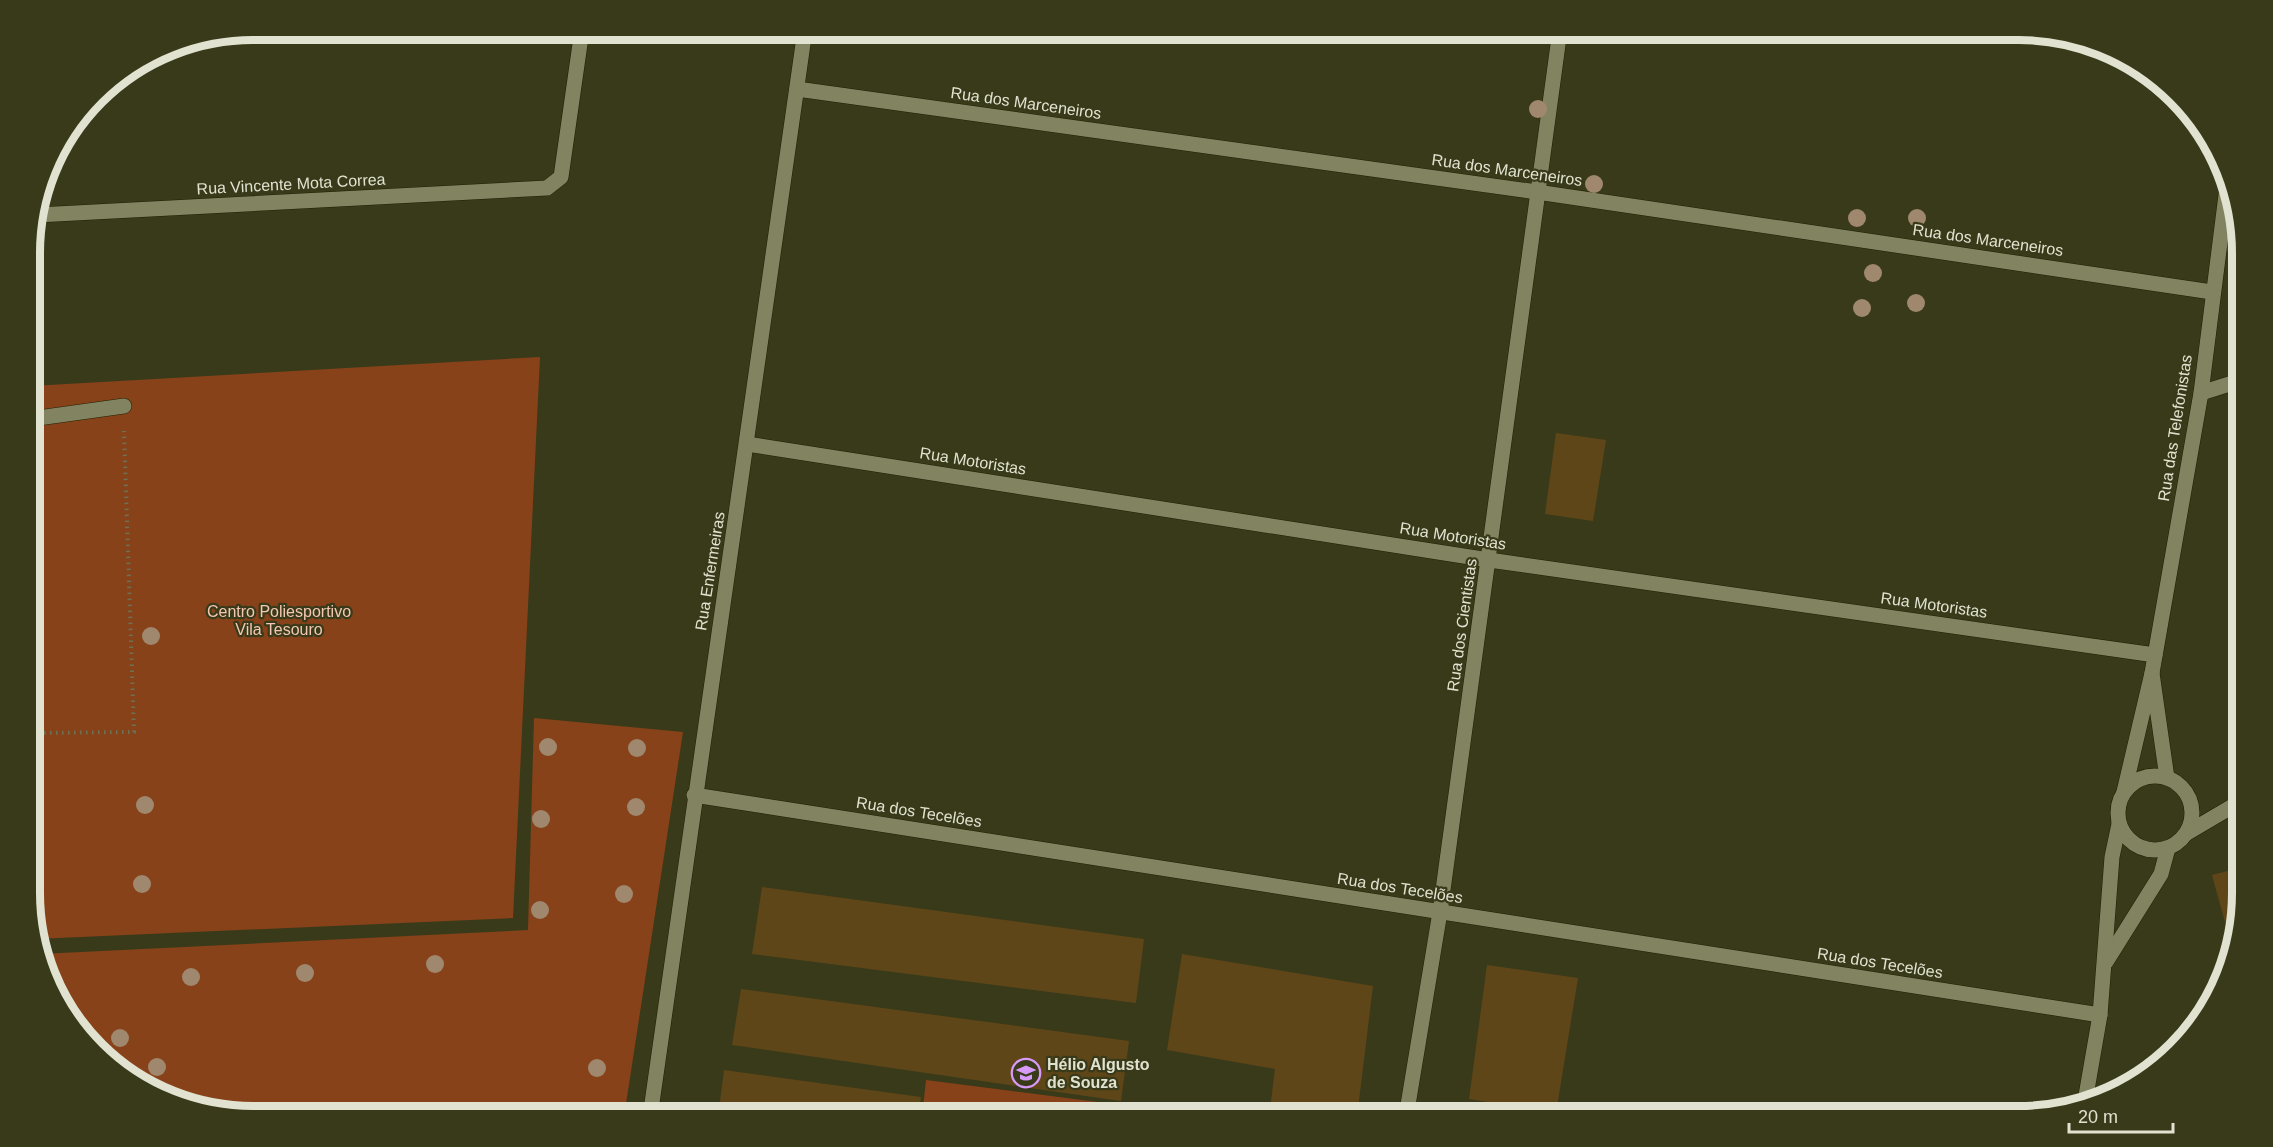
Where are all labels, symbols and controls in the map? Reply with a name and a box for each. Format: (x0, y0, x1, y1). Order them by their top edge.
street label: Rua dos Marceneiros (950, 84, 1102, 122)
street label: Rua dos Marceneiros (1431, 151, 1583, 189)
street label: Rua Vincente Mota Correa (196, 171, 386, 197)
street label: Rua dos Marceneiros (1912, 221, 2064, 259)
street label: Rua das Telefonistas (2155, 353, 2195, 503)
street label: Rua Motoristas (919, 444, 1027, 478)
street label: Rua Enfermeiras (692, 510, 728, 632)
street label: Rua Motoristas (1399, 519, 1507, 553)
street label: Rua dos Cientistas (1444, 557, 1480, 693)
street label: Rua Motoristas (1880, 589, 1988, 621)
park label: Centro Poliesportivo Vila Tesouro (207, 603, 351, 638)
street label: Rua dos Tecelões (855, 794, 983, 830)
street label: Rua dos Tecelões (1336, 870, 1464, 906)
street label: Rua dos Tecelões (1816, 945, 1944, 981)
place label: Hélio Algusto de Souza (1047, 1056, 1150, 1091)
school or university icon: Hélio Algusto de Souza (1010, 1057, 1042, 1089)
scale bar (2069, 1096, 2172, 1134)
text: 20 m (2078, 1107, 2118, 1127)

